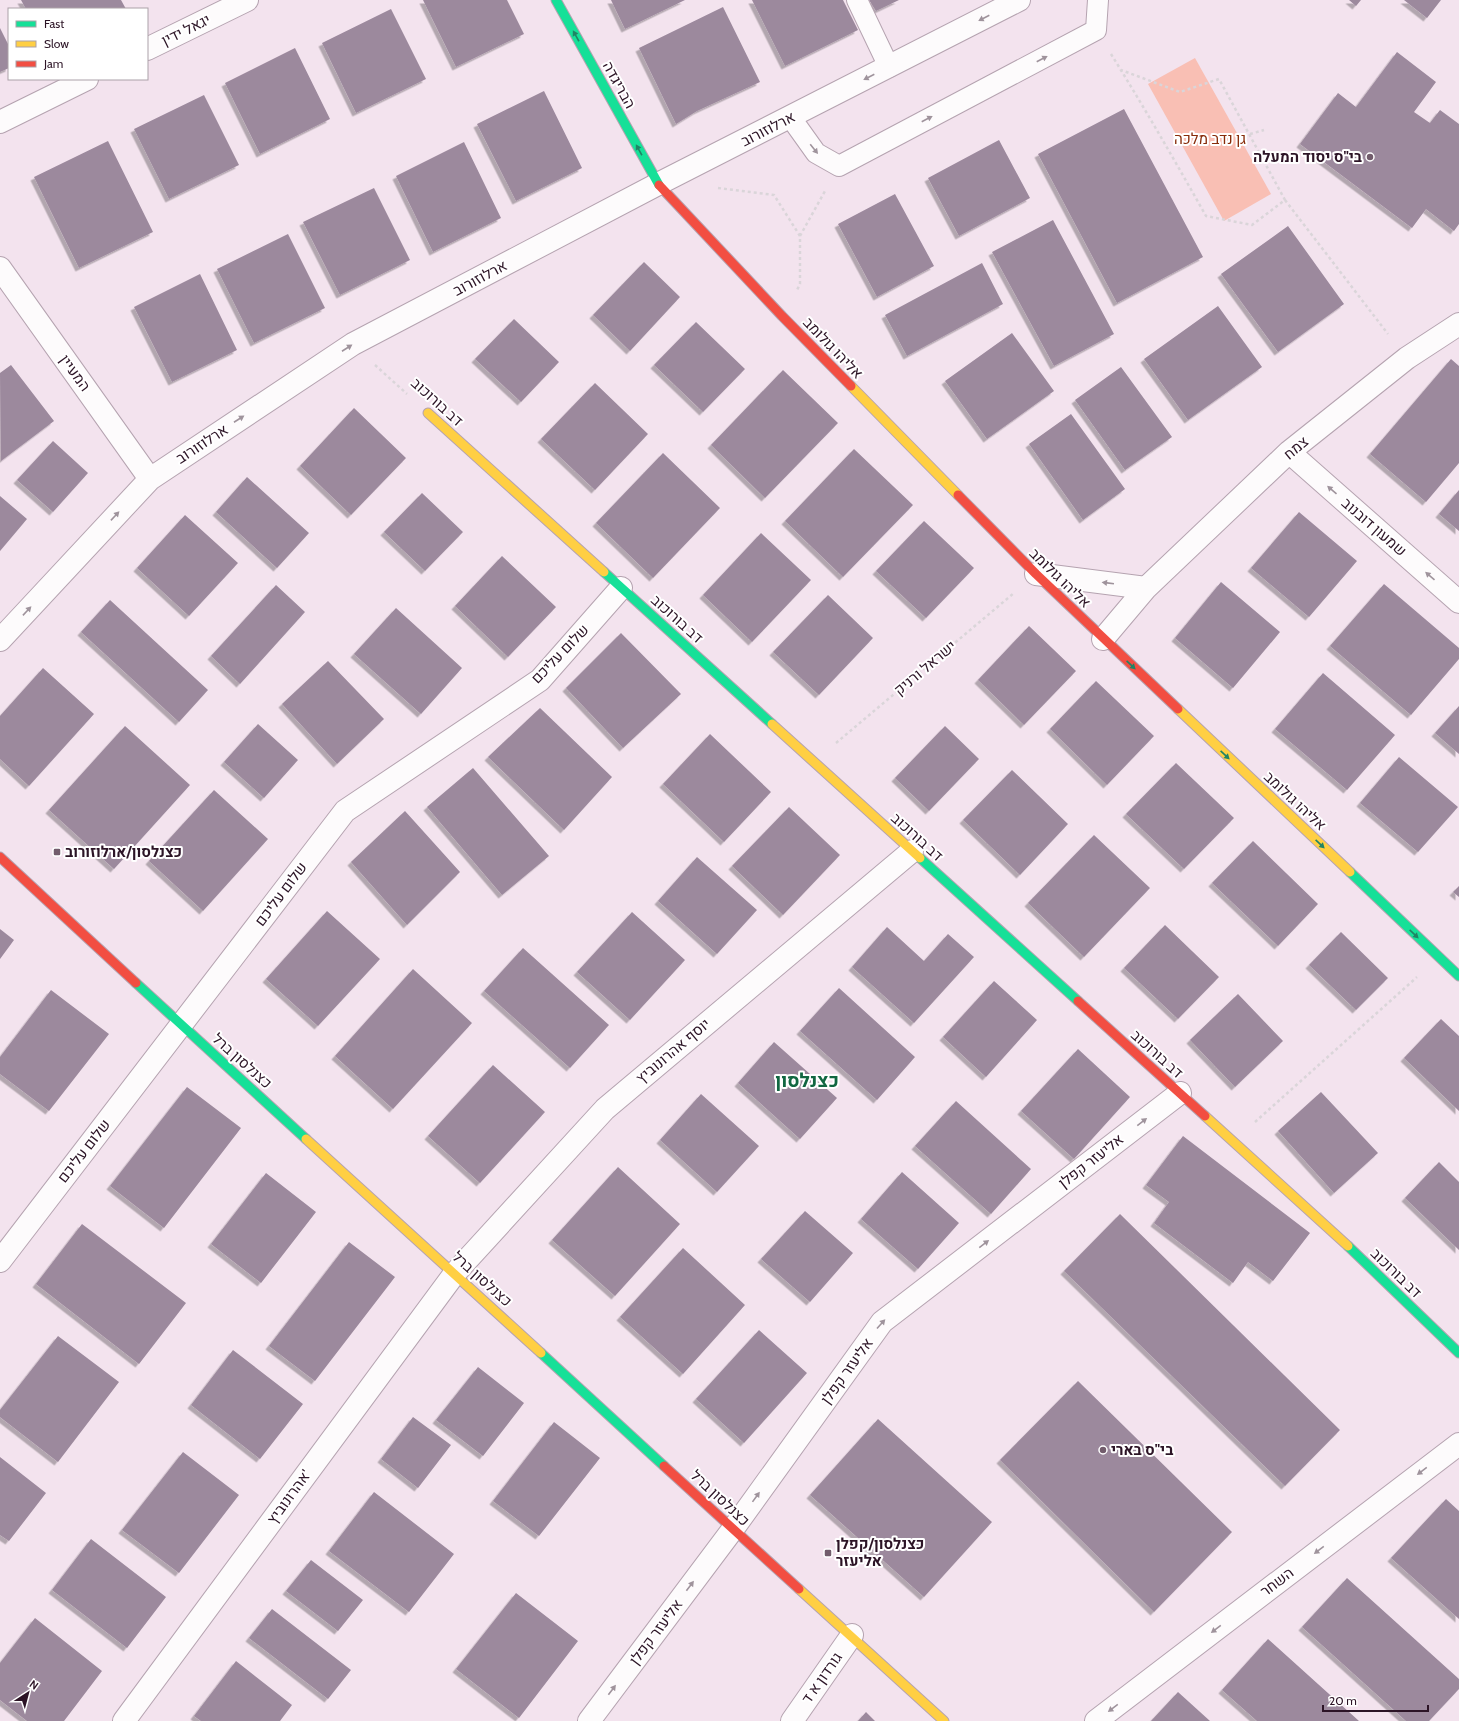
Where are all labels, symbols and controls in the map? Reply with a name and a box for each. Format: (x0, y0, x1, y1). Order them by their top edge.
legend (8, 8, 148, 80)
street label: יגאל ידין (159, 10, 213, 50)
one-way arrow (979, 15, 990, 21)
text: Fast (44, 16, 64, 31)
one-way arrow (572, 31, 579, 42)
text: Slow (44, 36, 69, 51)
one-way arrow (1036, 55, 1048, 62)
text: Jam (43, 56, 63, 71)
street label: הבריגדה (599, 58, 639, 112)
one-way arrow (863, 74, 874, 80)
street label: ארלוזורוב (738, 108, 798, 150)
one-way arrow (921, 116, 933, 123)
park label: גן נדב מלכה (1174, 130, 1246, 148)
one-way arrow (635, 144, 642, 156)
one-way arrow (809, 144, 818, 154)
place label: בי"ס יסוד המעלה (1253, 148, 1362, 166)
marker: בי"ס יסוד המעלה (1365, 152, 1375, 162)
street label: ארלוזורוב (450, 256, 510, 300)
street label: אליהו גולומב (799, 314, 867, 382)
one-way arrow (342, 344, 353, 352)
street label: המעיין (56, 351, 94, 395)
street label: דב בורוכוב (407, 374, 467, 430)
one-way arrow (233, 416, 245, 423)
street label: ארלוזורוב (173, 421, 231, 467)
street label: צמח (1280, 432, 1312, 464)
one-way arrow (1327, 485, 1337, 495)
street label: שמעון דובנוב (1338, 494, 1410, 560)
one-way arrow (110, 511, 120, 521)
street label: אליהו גולומב (1026, 544, 1094, 612)
one-way arrow (1425, 572, 1434, 581)
one-way arrow (1102, 580, 1114, 587)
street label: דב בורוכוב (647, 591, 707, 647)
one-way arrow (22, 606, 31, 616)
street label: שלום עליכם (527, 621, 593, 687)
street label: ישראל ורניק (890, 637, 960, 699)
one-way arrow (1126, 661, 1136, 670)
one-way arrow (1220, 750, 1230, 760)
street label: אליהו גולומב (1260, 768, 1330, 834)
street label: דב בורוכוב (887, 809, 947, 865)
one-way arrow (1315, 839, 1325, 849)
place label: כצנלסון/ארלוזורוב (65, 843, 182, 861)
marker: כצנלסון/ארלוזורוב (52, 847, 62, 857)
street label: שלום עליכם (251, 858, 311, 930)
one-way arrow (1409, 929, 1419, 938)
street label: יוסף אהרונוביץ (632, 1015, 714, 1087)
street label: דב בורוכוב (1127, 1026, 1187, 1082)
street label: כצנלסון ברל (208, 1030, 276, 1092)
district label: כצנלסון (775, 1069, 839, 1092)
street label: שלום עליכם (54, 1116, 114, 1186)
one-way arrow (1137, 1118, 1148, 1126)
street label: אליעזר קפלן (1055, 1130, 1127, 1192)
one-way arrow (978, 1240, 989, 1248)
street label: דב בורוכוב (1367, 1244, 1425, 1302)
street label: כצנלסון ברל (448, 1248, 516, 1310)
one-way arrow (877, 1319, 886, 1329)
street label: אליעזר קפלן (817, 1334, 877, 1408)
place label: בי"ס בארי (1111, 1441, 1173, 1459)
marker: בי"ס בארי (1098, 1445, 1108, 1455)
street label: אהרונוביץ' (263, 1466, 315, 1528)
street label: כצנלסון ברל (687, 1466, 753, 1530)
one-way arrow (1417, 1467, 1428, 1475)
one-way arrow (752, 1492, 760, 1503)
place label: כצנלסון/קפלן אליעזר (836, 1535, 924, 1570)
one-way arrow (1314, 1546, 1325, 1555)
marker: כצנלסון/קפלן אליעזר (823, 1548, 833, 1558)
street label: השחר (1257, 1564, 1297, 1600)
one-way arrow (686, 1581, 694, 1591)
street label: אליעזר קפלן (626, 1596, 686, 1668)
one-way arrow (1210, 1625, 1221, 1634)
street label: גורדון א ד (798, 1649, 846, 1707)
north arrow (8, 1673, 48, 1713)
text: N (27, 1677, 41, 1693)
one-way arrow (608, 1684, 616, 1695)
scale bar (1323, 1687, 1428, 1713)
text: 20 m (1329, 1693, 1357, 1708)
one-way arrow (1107, 1704, 1118, 1713)

